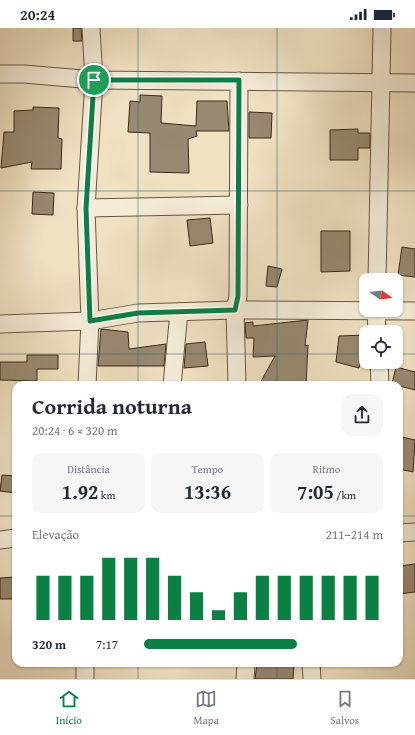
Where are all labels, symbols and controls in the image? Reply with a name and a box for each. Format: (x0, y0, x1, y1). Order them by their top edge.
text: 20:24 (20, 4, 55, 25)
pin (77, 63, 111, 97)
icon: arrive (83, 69, 105, 91)
north arrow (359, 273, 403, 317)
map controls (359, 273, 403, 369)
button: locate (359, 325, 403, 369)
text: Corrida noturna (32, 390, 192, 422)
button: share (341, 394, 383, 436)
text: 20:24 · 6 × 320 m (32, 421, 118, 440)
text: Distância (67, 461, 110, 477)
text: Tempo (192, 461, 223, 477)
text: Ritmo (313, 461, 340, 477)
text: 1.92 (62, 477, 98, 506)
text: 13:36 (184, 477, 231, 506)
text: 7:05 (297, 477, 334, 506)
text: km (98, 487, 115, 503)
text: /km (334, 487, 356, 503)
text: Elevação (32, 525, 79, 544)
text: 211–214 m (326, 525, 383, 544)
text: 320 m (32, 635, 66, 654)
text: 7:17 (96, 635, 118, 654)
tab: Início (56, 688, 82, 728)
tab: Mapa (193, 688, 219, 728)
tab: Salvos (330, 688, 359, 728)

